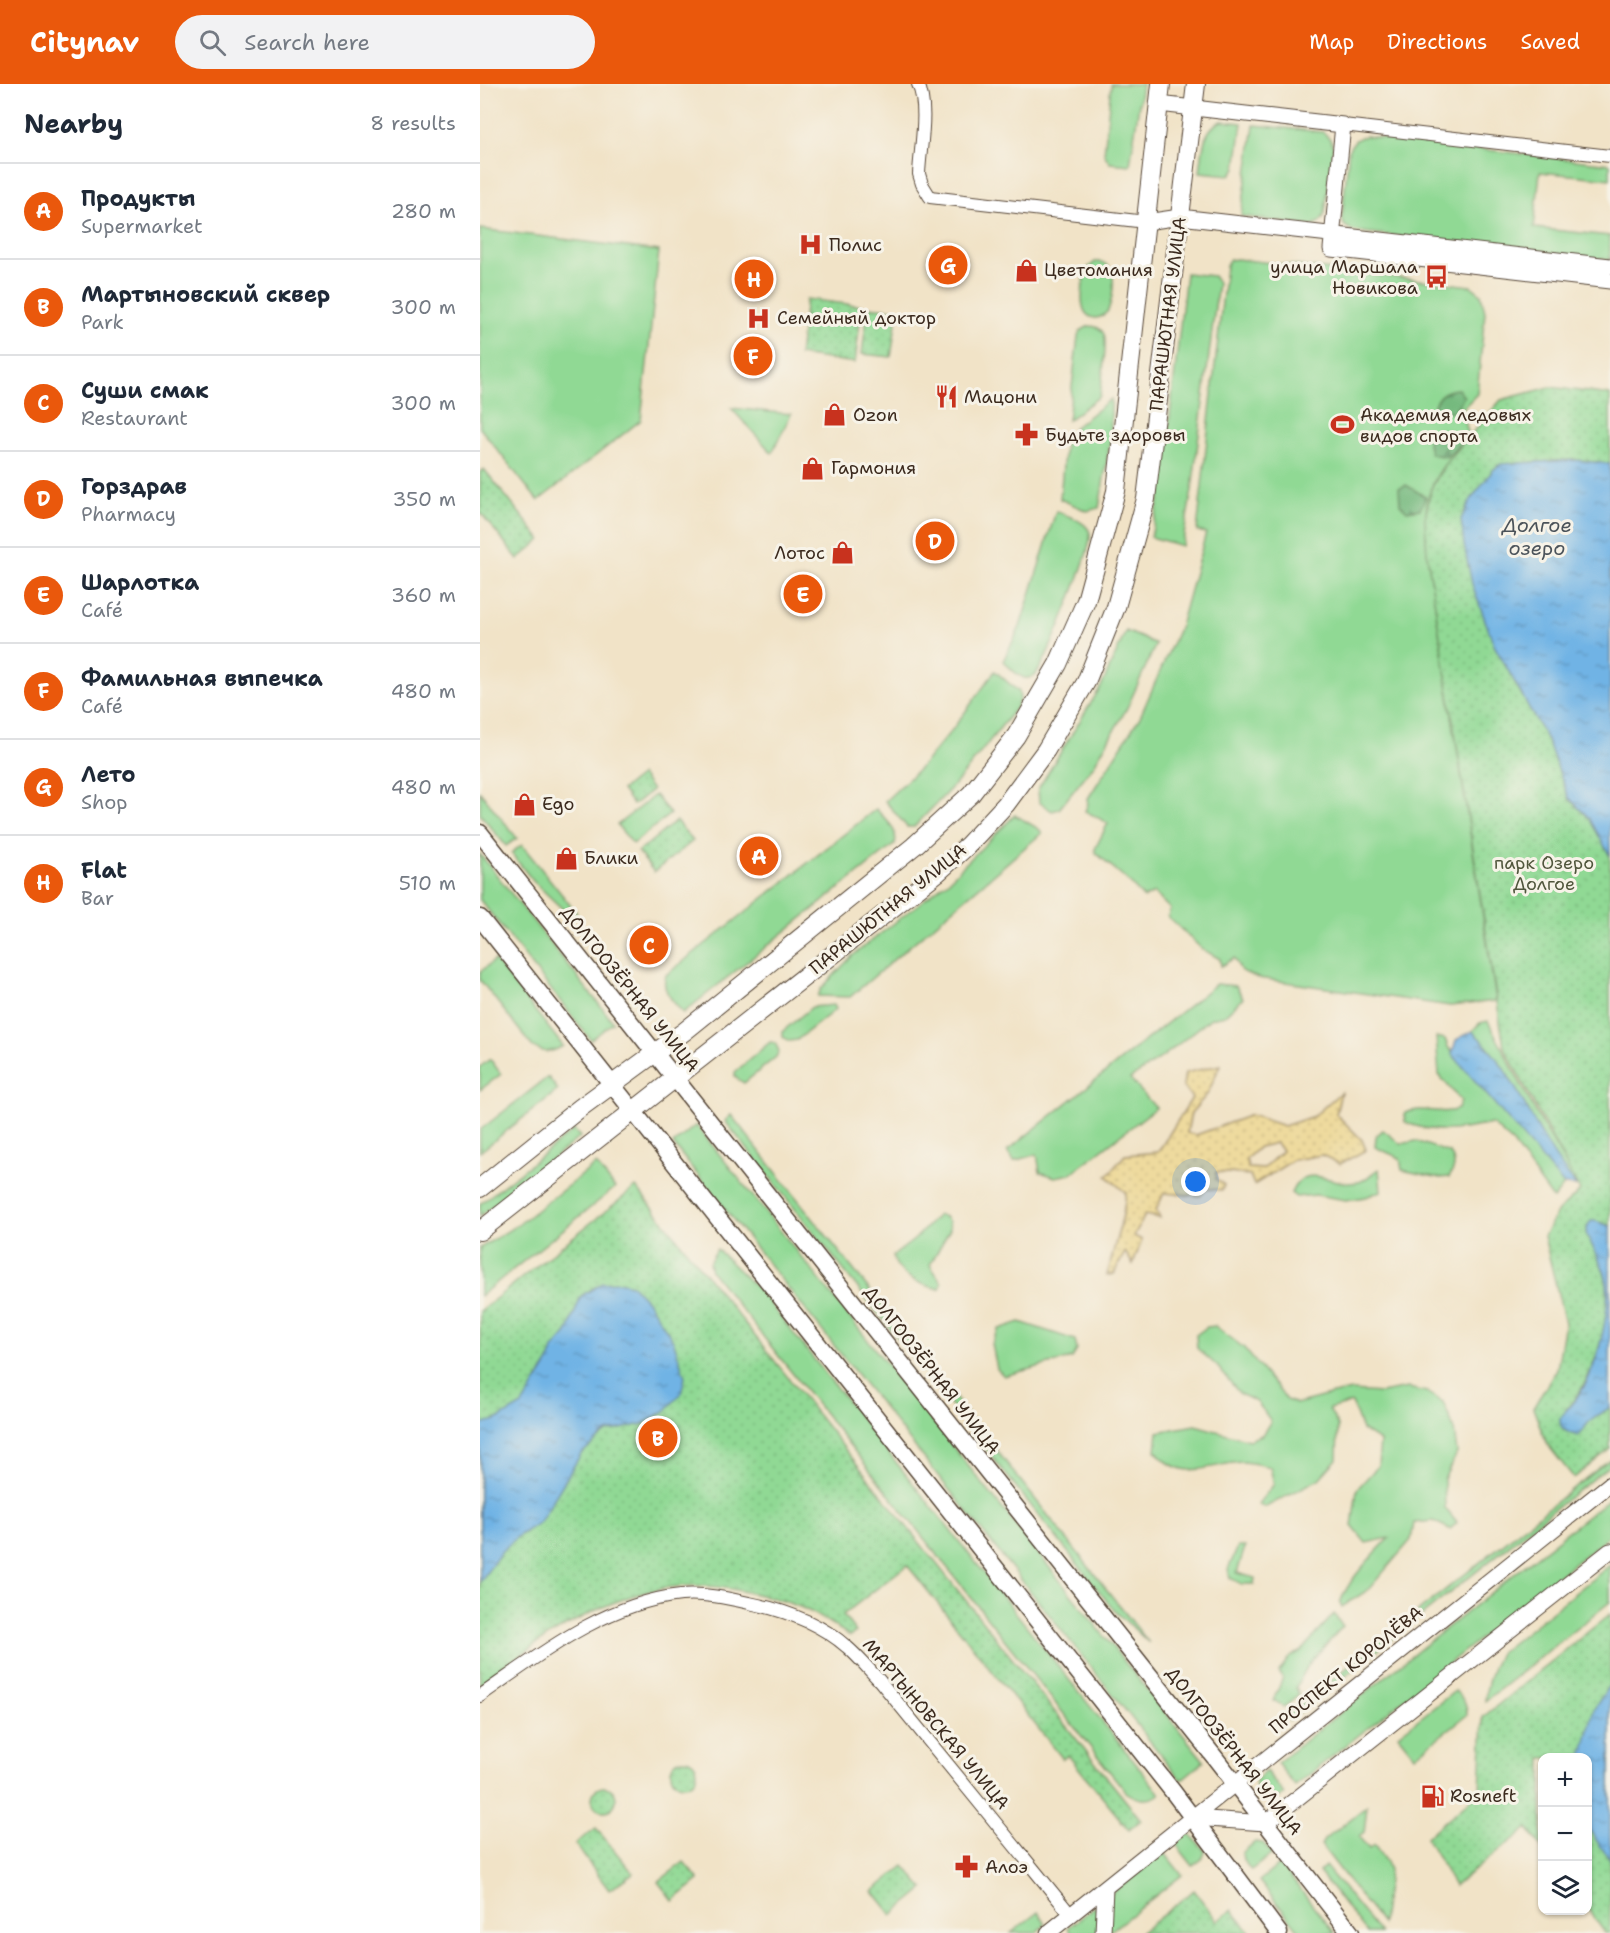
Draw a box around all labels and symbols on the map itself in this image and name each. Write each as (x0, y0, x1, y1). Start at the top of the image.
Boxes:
street label: ПАРАШЮТНАЯ УЛИЦА (1144, 215, 1192, 413)
hospital icon: Полис (798, 232, 824, 258)
place label: Полис (829, 233, 882, 257)
pin: G (928, 242, 968, 288)
place label: улица Маршала Новикова (1270, 255, 1418, 300)
pin: H (734, 256, 774, 302)
shop icon: Цветомания (1013, 257, 1039, 283)
place label: Цветомания (1044, 258, 1153, 282)
bus stop icon: улица Маршала Новикова (1423, 264, 1449, 290)
hospital icon: Семейный доктор (746, 305, 772, 331)
place label: Семейный доктор (777, 306, 936, 330)
pin: F (734, 334, 772, 378)
restaurant icon: Мацони (933, 384, 959, 410)
place label: Мацони (964, 385, 1037, 409)
shop icon: Ozon (822, 402, 848, 428)
place label: Ozon (853, 403, 898, 427)
place label: Академия ледовых видов спорта (1360, 403, 1531, 448)
sports icon: Академия ледовых видов спорта (1329, 412, 1355, 438)
pharmacy icon: Будьте здоровы (1014, 422, 1040, 448)
place label: Будьте здоровы (1045, 423, 1186, 447)
shop icon: Гармония (800, 455, 826, 481)
place label: Гармония (831, 456, 916, 480)
water label: Долгое озеро (1501, 512, 1572, 561)
pin: D (916, 518, 954, 564)
shop icon: Лотос (830, 540, 856, 566)
place label: Лотос (774, 541, 825, 565)
pin: E (784, 572, 822, 616)
shop icon: Ego (511, 791, 537, 817)
place label: Ego (542, 792, 574, 816)
pin: A (740, 834, 778, 878)
street label: ПАРАШЮТНАЯ УЛИЦА (804, 838, 972, 980)
shop icon: Блики (553, 845, 579, 871)
place label: Блики (584, 846, 639, 870)
park label: парк Озеро Долгое (1494, 851, 1594, 896)
street label: ДОЛГООЗЁРНАЯ УЛИЦА (555, 901, 705, 1077)
pin: C (630, 922, 668, 968)
your location (1181, 1167, 1210, 1196)
street label: ДОЛГООЗЁРНАЯ УЛИЦА (859, 1281, 1005, 1459)
pin: B (638, 1416, 678, 1460)
street label: ПРОСПЕКТ КОРОЛЁВА (1264, 1601, 1428, 1739)
street label: МАРТЫНОВСКАЯ УЛИЦА (857, 1633, 1015, 1815)
street label: ДОЛГООЗЁРНАЯ УЛИЦА (1161, 1662, 1307, 1840)
fuel station icon: Rosneft (1419, 1783, 1445, 1809)
place label: Rosneft (1450, 1784, 1517, 1808)
pharmacy icon: Алоэ (954, 1854, 980, 1880)
place label: Алоэ (985, 1855, 1028, 1879)

